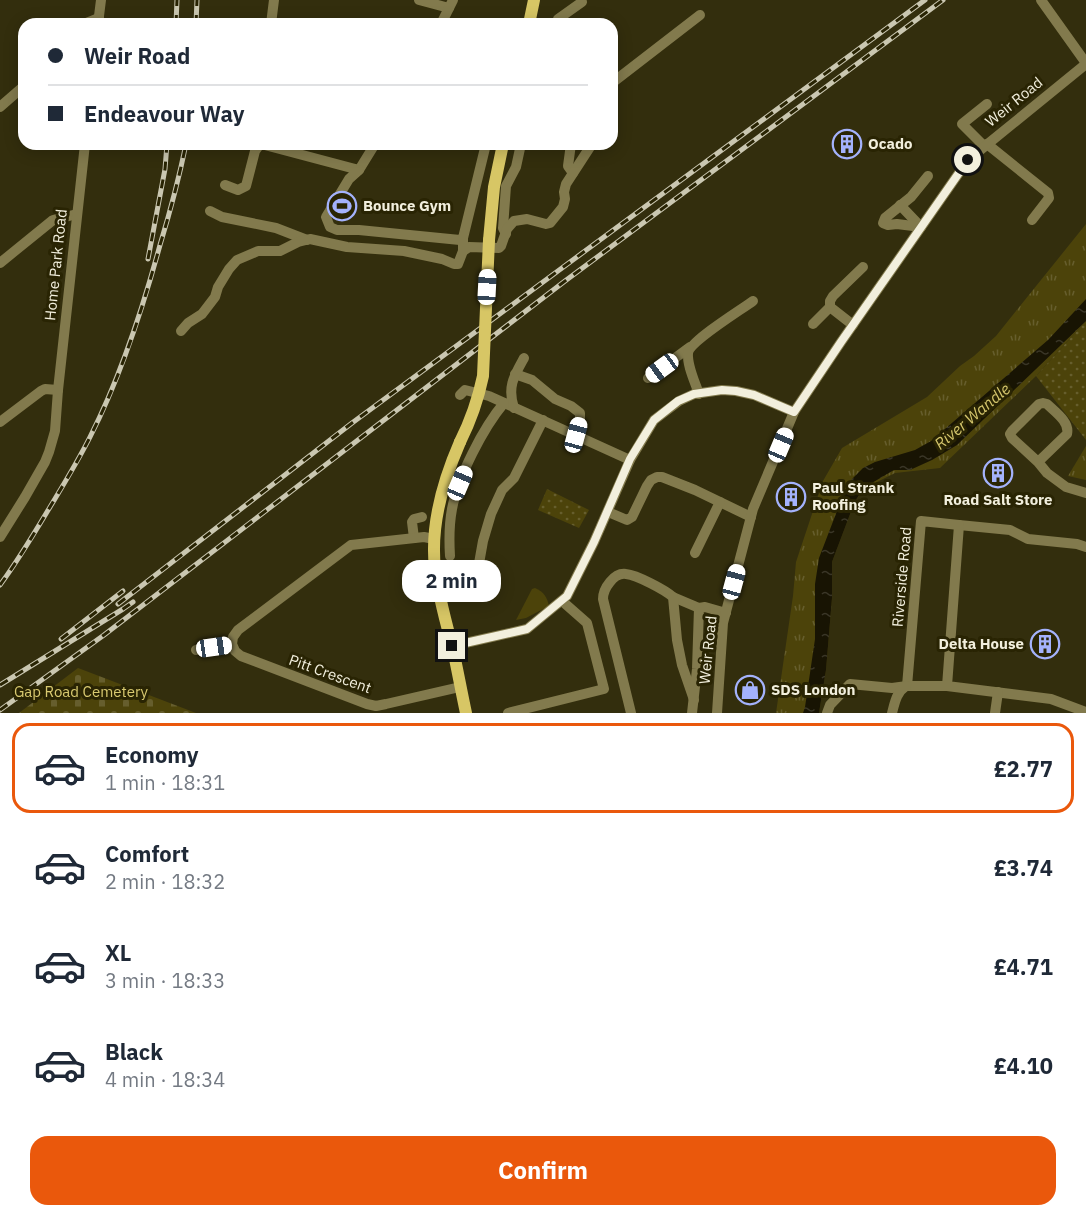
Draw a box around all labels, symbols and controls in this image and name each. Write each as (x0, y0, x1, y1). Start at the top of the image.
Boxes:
text: Weir Road (84, 41, 190, 70)
street label: Weir Road (981, 73, 1046, 131)
text: Endeavour Way (84, 99, 245, 128)
building icon: Ocado (831, 128, 863, 160)
place label: Ocado (868, 134, 913, 153)
route start (954, 146, 981, 173)
sports icon: Bounce Gym (326, 190, 358, 222)
place label: Bounce Gym (363, 196, 451, 215)
street label: Home Park Road (40, 208, 71, 322)
car (477, 269, 497, 305)
car (642, 350, 682, 386)
water label: River Wandle (930, 378, 1014, 454)
car (563, 415, 589, 455)
car (766, 425, 796, 465)
building icon: Road Salt Store (982, 457, 1014, 489)
car (445, 463, 475, 503)
place label: Paul Strank Roofing (812, 478, 895, 514)
building icon: Paul Strank Roofing (775, 481, 807, 513)
place label: Road Salt Store (943, 490, 1053, 509)
street label: Riverside Road (888, 526, 915, 628)
callout: 2 min (402, 559, 502, 601)
car (721, 562, 747, 602)
text: 2 min (425, 567, 478, 594)
street label: Weir Road (694, 615, 721, 685)
building icon: Delta House (1029, 628, 1061, 660)
route end (438, 632, 465, 659)
place label: Delta House (939, 634, 1024, 653)
car (195, 636, 233, 658)
street label: Pitt Crescent (286, 650, 374, 697)
shop icon: SDS London (734, 674, 766, 706)
place label: SDS London (771, 680, 855, 699)
park label: Gap Road Cemetery (14, 682, 149, 701)
text: Economy (105, 740, 199, 769)
icon: car (33, 741, 87, 795)
text: £2.77 (994, 754, 1053, 783)
text: 1 min · 18:31 (105, 769, 225, 796)
text: Comfort (105, 839, 189, 868)
icon: car (33, 840, 87, 894)
text: £3.74 (994, 853, 1053, 882)
text: 2 min · 18:32 (105, 868, 225, 895)
text: XL (105, 938, 131, 967)
icon: car (33, 939, 87, 993)
text: £4.71 (994, 952, 1053, 981)
text: 3 min · 18:33 (105, 967, 225, 994)
text: Black (105, 1037, 163, 1066)
icon: car (33, 1038, 87, 1092)
text: £4.10 (994, 1051, 1053, 1080)
text: 4 min · 18:34 (105, 1066, 225, 1093)
button: Confirm (30, 1136, 1056, 1205)

